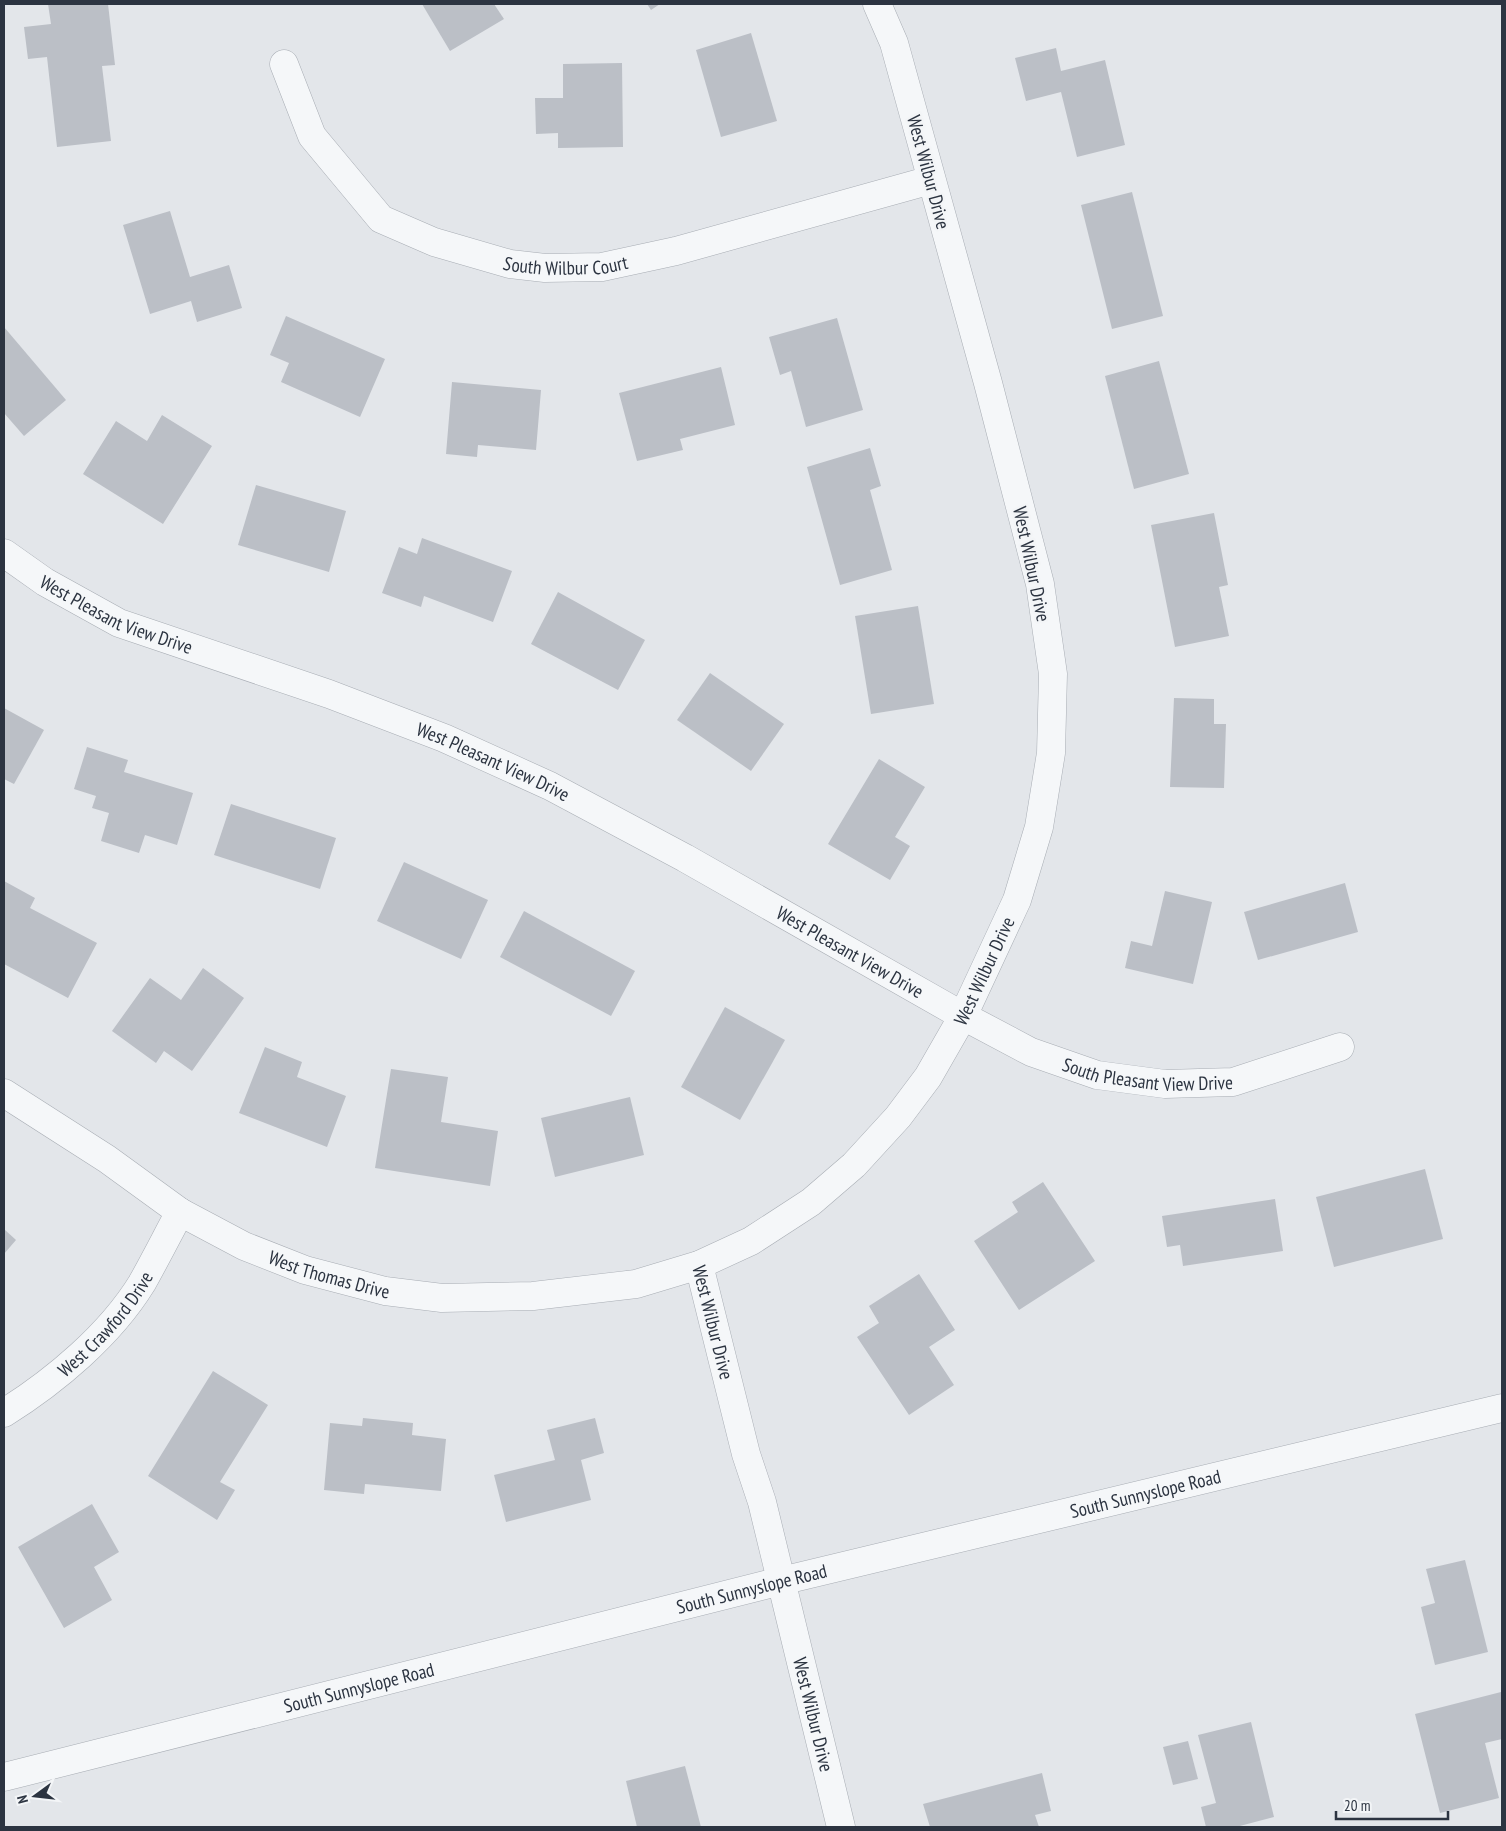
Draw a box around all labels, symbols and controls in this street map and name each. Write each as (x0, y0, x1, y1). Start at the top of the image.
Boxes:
street label: West Wilbur Drive (902, 112, 956, 232)
street label: South Wilbur Court (501, 250, 631, 280)
street label: West Wilbur Drive (1008, 504, 1056, 624)
street label: West Pleasant View Drive (36, 570, 196, 659)
street label: West Pleasant View Drive (413, 717, 574, 806)
street label: West Pleasant View Drive (772, 901, 928, 1003)
street label: West Wilbur Drive (948, 913, 1020, 1030)
street label: South Pleasant View Drive (1059, 1052, 1233, 1096)
street label: West Thomas Drive (265, 1245, 391, 1303)
street label: West Wilbur Drive (687, 1263, 739, 1382)
street label: West Crawford Drive (53, 1267, 158, 1382)
street label: South Sunnyslope Road (1068, 1464, 1223, 1523)
street label: South Sunnyslope Road (674, 1558, 829, 1619)
street label: West Wilbur Drive (788, 1655, 839, 1774)
street label: South Sunnyslope Road (281, 1657, 437, 1718)
north arrow (10, 1771, 60, 1821)
scale bar (1336, 1788, 1448, 1820)
text: N (13, 1793, 32, 1805)
text: 20 m (1344, 1796, 1370, 1815)

